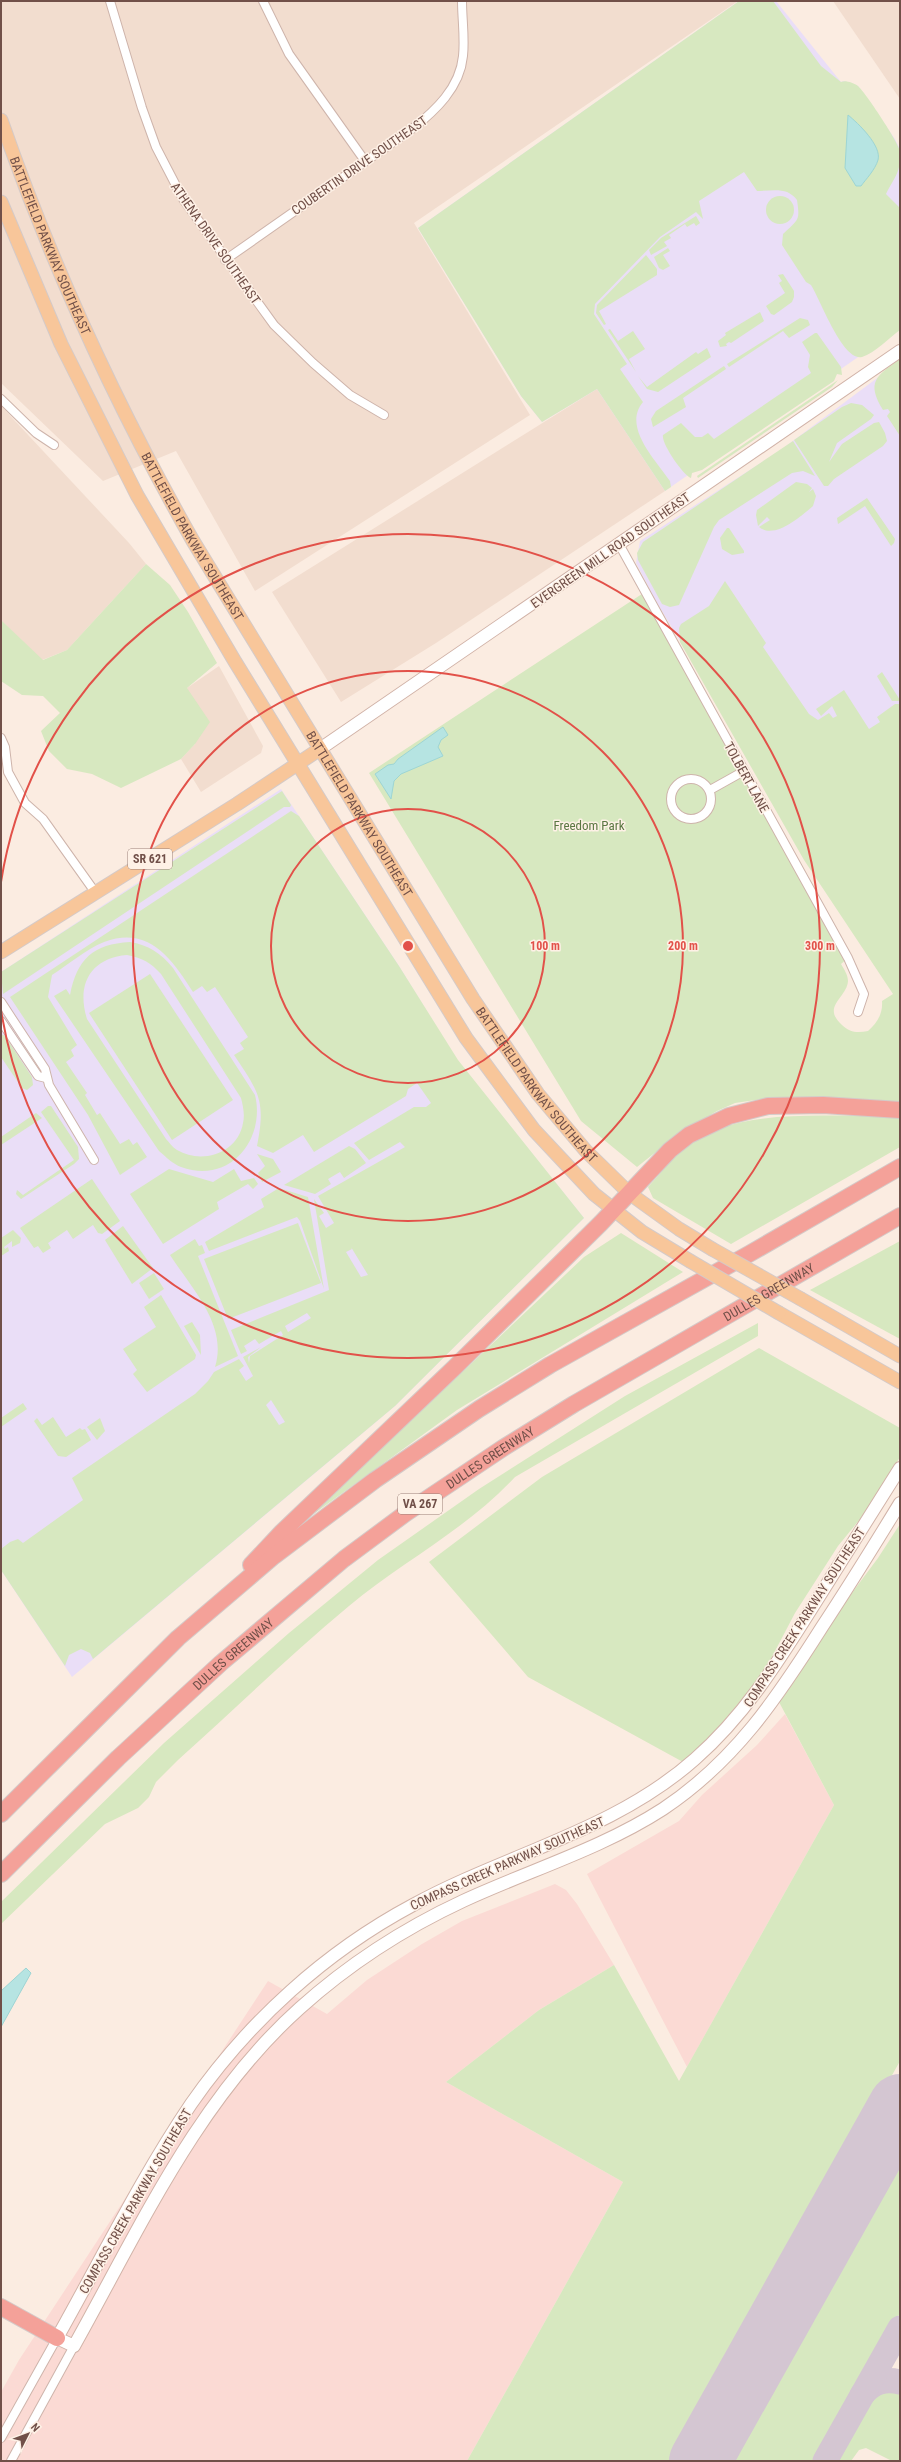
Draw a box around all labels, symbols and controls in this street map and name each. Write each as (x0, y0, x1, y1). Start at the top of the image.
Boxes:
street label: COUBERTIN DRIVE SOUTHEAST (289, 113, 430, 218)
street label: BATTLEFIELD PARKWAY SOUTHEAST (7, 155, 94, 337)
street label: ATHENA DRIVE SOUTHEAST (168, 180, 263, 307)
street label: BATTLEFIELD PARKWAY SOUTHEAST (138, 450, 247, 623)
street label: EVERGREEN MILL ROAD SOUTHEAST (528, 489, 693, 611)
street label: BATTLEFIELD PARKWAY SOUTHEAST (303, 729, 416, 900)
street label: TOLBERT LANE (721, 739, 772, 815)
park label: Freedom Park (553, 818, 625, 833)
road number: SR 621 (128, 849, 172, 869)
centre of rings (401, 939, 415, 953)
text: 100 m (530, 939, 560, 953)
text: 200 m (668, 939, 698, 953)
text: 300 m (805, 939, 835, 953)
street label: BATTLEFIELD PARKWAY SOUTHEAST (473, 1004, 600, 1166)
street label: DULLES GREENWAY (721, 1260, 817, 1324)
street label: DULLES GREENWAY (443, 1423, 537, 1492)
road number: VA 267 (398, 1494, 442, 1514)
street label: COMPASS CREEK PARKWAY SOUTHEAST (741, 1525, 868, 1710)
street label: DULLES GREENWAY (190, 1615, 277, 1693)
street label: COMPASS CREEK PARKWAY SOUTHEAST (408, 1814, 607, 1913)
street label: COMPASS CREEK PARKWAY SOUTHEAST (76, 2106, 195, 2296)
north arrow (8, 2414, 48, 2454)
text: N (28, 2421, 42, 2435)

